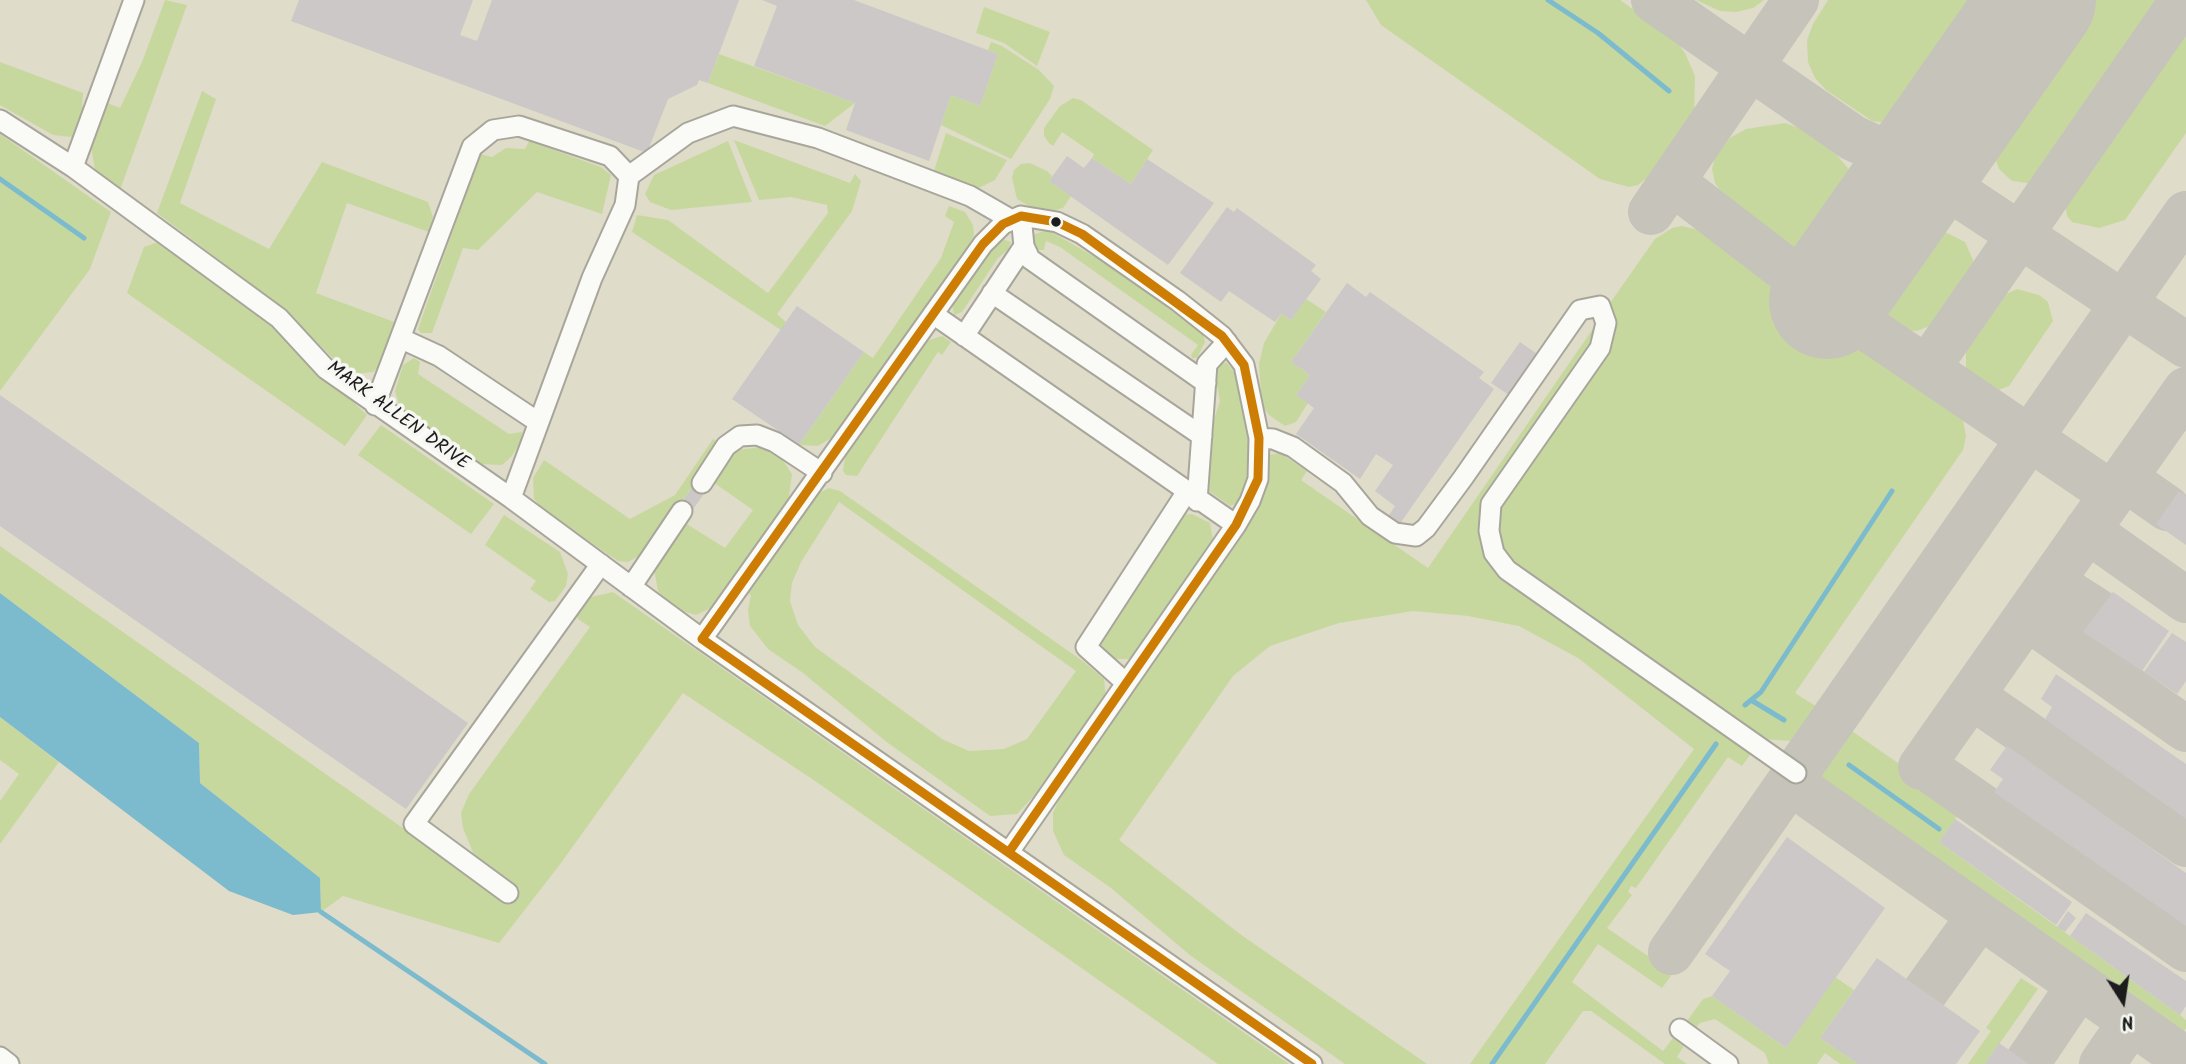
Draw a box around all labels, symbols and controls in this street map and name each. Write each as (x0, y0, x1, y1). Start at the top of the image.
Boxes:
unlabelled marker (1049, 215, 1063, 229)
street label: MARK ALLEN DRIVE (321, 358, 473, 476)
north arrow (2088, 966, 2158, 1036)
text: N (2118, 1006, 2136, 1037)

